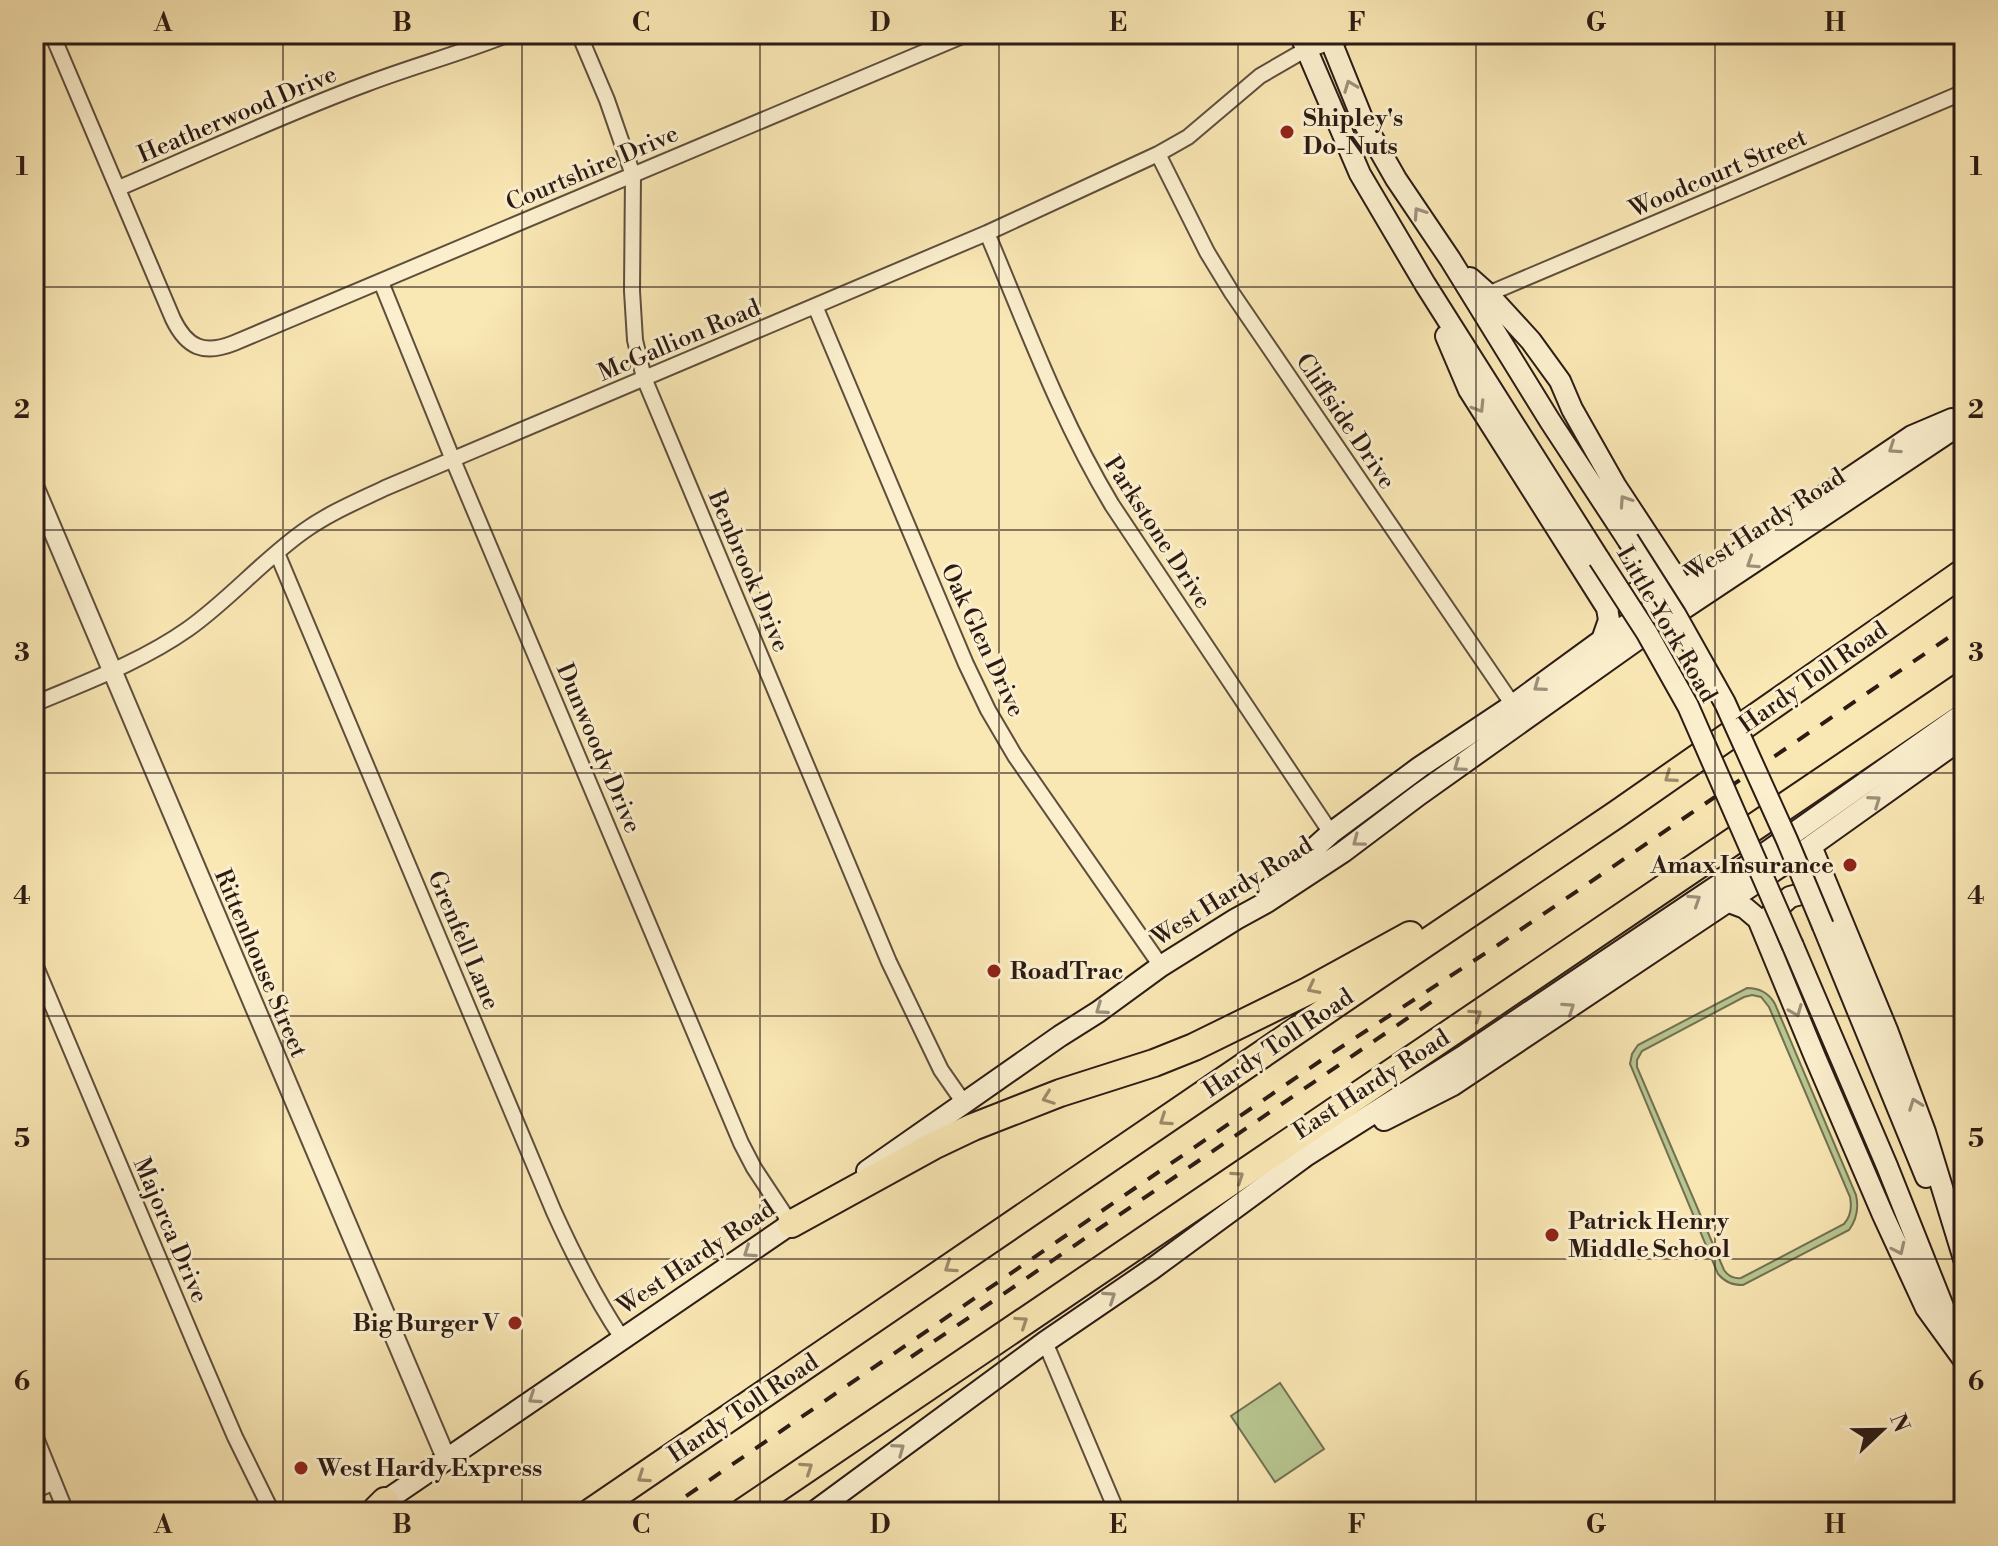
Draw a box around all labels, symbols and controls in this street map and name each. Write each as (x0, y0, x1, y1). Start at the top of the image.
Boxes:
text: A (153, 7, 173, 39)
text: B (392, 7, 412, 39)
text: C (632, 7, 650, 39)
text: D (870, 7, 890, 39)
text: E (1109, 7, 1127, 39)
text: F (1348, 7, 1366, 39)
text: G (1586, 7, 1607, 39)
text: H (1824, 7, 1846, 39)
street label: Heatherwood Drive (134, 60, 341, 170)
one-way arrow (1343, 80, 1360, 94)
place label: Shipley's Do-Nuts (1303, 104, 1403, 162)
street label: Courtshire Drive (502, 119, 683, 219)
marker: Shipley's Do-Nuts (1278, 123, 1296, 141)
street label: Woodcourt Street (1624, 123, 1812, 225)
text: 1 (16, 151, 29, 183)
text: 1 (1970, 151, 1983, 183)
one-way arrow (1414, 208, 1429, 222)
street label: McGallion Road (594, 293, 766, 389)
street label: Cliffside Drive (1289, 348, 1402, 495)
text: 2 (14, 394, 30, 426)
text: 2 (1968, 394, 1984, 426)
one-way arrow (1470, 398, 1485, 412)
one-way arrow (1889, 438, 1903, 453)
street label: Parkstone Drive (1097, 451, 1218, 614)
street label: West Hardy Road (1679, 462, 1851, 588)
street label: Benbrook Drive (700, 485, 796, 657)
one-way arrow (1620, 496, 1635, 510)
street label: Little York Road (1609, 541, 1723, 708)
one-way arrow (1746, 554, 1761, 569)
street label: Oak Glen Drive (933, 559, 1031, 722)
street label: Hardy Toll Road (1733, 615, 1894, 740)
text: 3 (14, 637, 30, 669)
text: 3 (1968, 637, 1984, 669)
street label: Dunwoody Drive (549, 659, 647, 838)
one-way arrow (1533, 676, 1548, 690)
one-way arrow (1454, 756, 1468, 771)
one-way arrow (1665, 767, 1679, 782)
one-way arrow (1866, 796, 1880, 811)
street label: West Hardy Road (1146, 830, 1319, 954)
one-way arrow (1352, 832, 1367, 846)
place label: Amax Insurance (1649, 851, 1834, 881)
marker: Amax Insurance (1841, 856, 1859, 874)
street label: Rittenhouse Street (207, 865, 313, 1063)
street label: Grenfell Lane (420, 866, 506, 1014)
text: 4 (13, 880, 31, 912)
text: 4 (1967, 880, 1985, 912)
one-way arrow (1687, 895, 1701, 910)
place label: RoadTrac (1010, 957, 1123, 987)
marker: RoadTrac (985, 962, 1003, 980)
one-way arrow (1307, 978, 1322, 993)
street label: Hardy Toll Road (1198, 982, 1360, 1105)
one-way arrow (1095, 999, 1109, 1014)
one-way arrow (1786, 1002, 1802, 1017)
one-way arrow (1561, 1003, 1575, 1018)
one-way arrow (1467, 1010, 1482, 1025)
street label: East Hardy Road (1288, 1023, 1456, 1147)
one-way arrow (1042, 1088, 1056, 1104)
one-way arrow (1908, 1098, 1925, 1112)
one-way arrow (1159, 1110, 1173, 1125)
text: 5 (14, 1123, 30, 1155)
text: 5 (1968, 1123, 1984, 1155)
street label: Majorca Drive (126, 1153, 214, 1308)
one-way arrow (1229, 1171, 1243, 1186)
street label: West Hardy Road (611, 1194, 782, 1322)
place label: Patrick Henry Middle School (1568, 1207, 1730, 1265)
marker: Patrick Henry Middle School (1543, 1226, 1561, 1244)
one-way arrow (1889, 1241, 1905, 1255)
one-way arrow (743, 1243, 758, 1258)
one-way arrow (945, 1257, 959, 1272)
one-way arrow (1102, 1292, 1116, 1307)
place label: Big Burger V (353, 1309, 500, 1339)
marker: Big Burger V (506, 1314, 524, 1332)
one-way arrow (1014, 1317, 1028, 1332)
street label: Hardy Toll Road (663, 1347, 825, 1470)
text: 6 (14, 1366, 30, 1398)
text: 6 (1968, 1366, 1984, 1398)
one-way arrow (528, 1388, 542, 1403)
north arrow (1842, 1390, 1922, 1470)
text: N (1883, 1410, 1915, 1437)
one-way arrow (891, 1444, 905, 1459)
place label: West Hardy Express (316, 1454, 542, 1484)
marker: West Hardy Express (292, 1459, 310, 1477)
one-way arrow (799, 1463, 813, 1478)
one-way arrow (637, 1467, 652, 1482)
text: A (153, 1509, 173, 1541)
text: B (392, 1509, 412, 1541)
text: C (632, 1509, 650, 1541)
text: D (870, 1509, 890, 1541)
text: E (1109, 1509, 1127, 1541)
text: F (1348, 1509, 1366, 1541)
text: G (1586, 1509, 1607, 1541)
text: H (1824, 1509, 1846, 1541)

